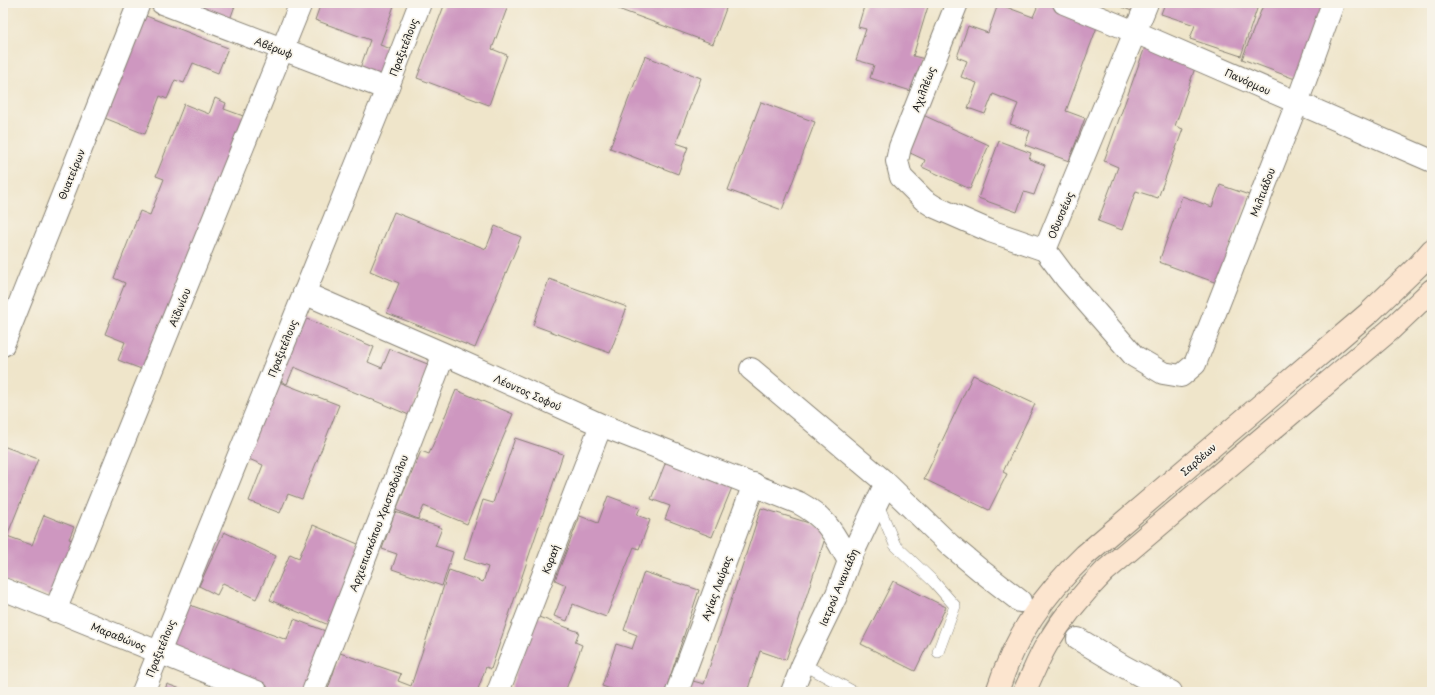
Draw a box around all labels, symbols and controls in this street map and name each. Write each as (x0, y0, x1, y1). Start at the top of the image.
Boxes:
street label: Πραξιτέλους (385, 16, 421, 78)
street label: Αβέρωφ (252, 33, 295, 62)
street label: Αχιλλέως (907, 64, 939, 114)
street label: Πανόρμου (1223, 64, 1274, 98)
street label: Θυατείρων (54, 146, 89, 202)
street label: Μιλτιάδου (1246, 165, 1278, 219)
street label: Οδυσσέως (1043, 189, 1077, 241)
street label: Αϊδινίου (164, 285, 194, 329)
street label: Πραξιτέλους (264, 317, 300, 379)
street label: Λέοντος Σοφού (492, 370, 564, 414)
street label: Σαρδέων (1177, 439, 1219, 479)
street label: Αρχιεπισκόπου Χριστοδούλου (345, 452, 411, 594)
street label: Κοραή (538, 542, 563, 576)
street label: Ιατρού Ανανιάδη (815, 546, 861, 628)
street label: Αγίας Λαύρας (697, 553, 736, 623)
street label: Πραξιτέλους (142, 617, 178, 679)
street label: Μαραθώνος (89, 618, 149, 654)

